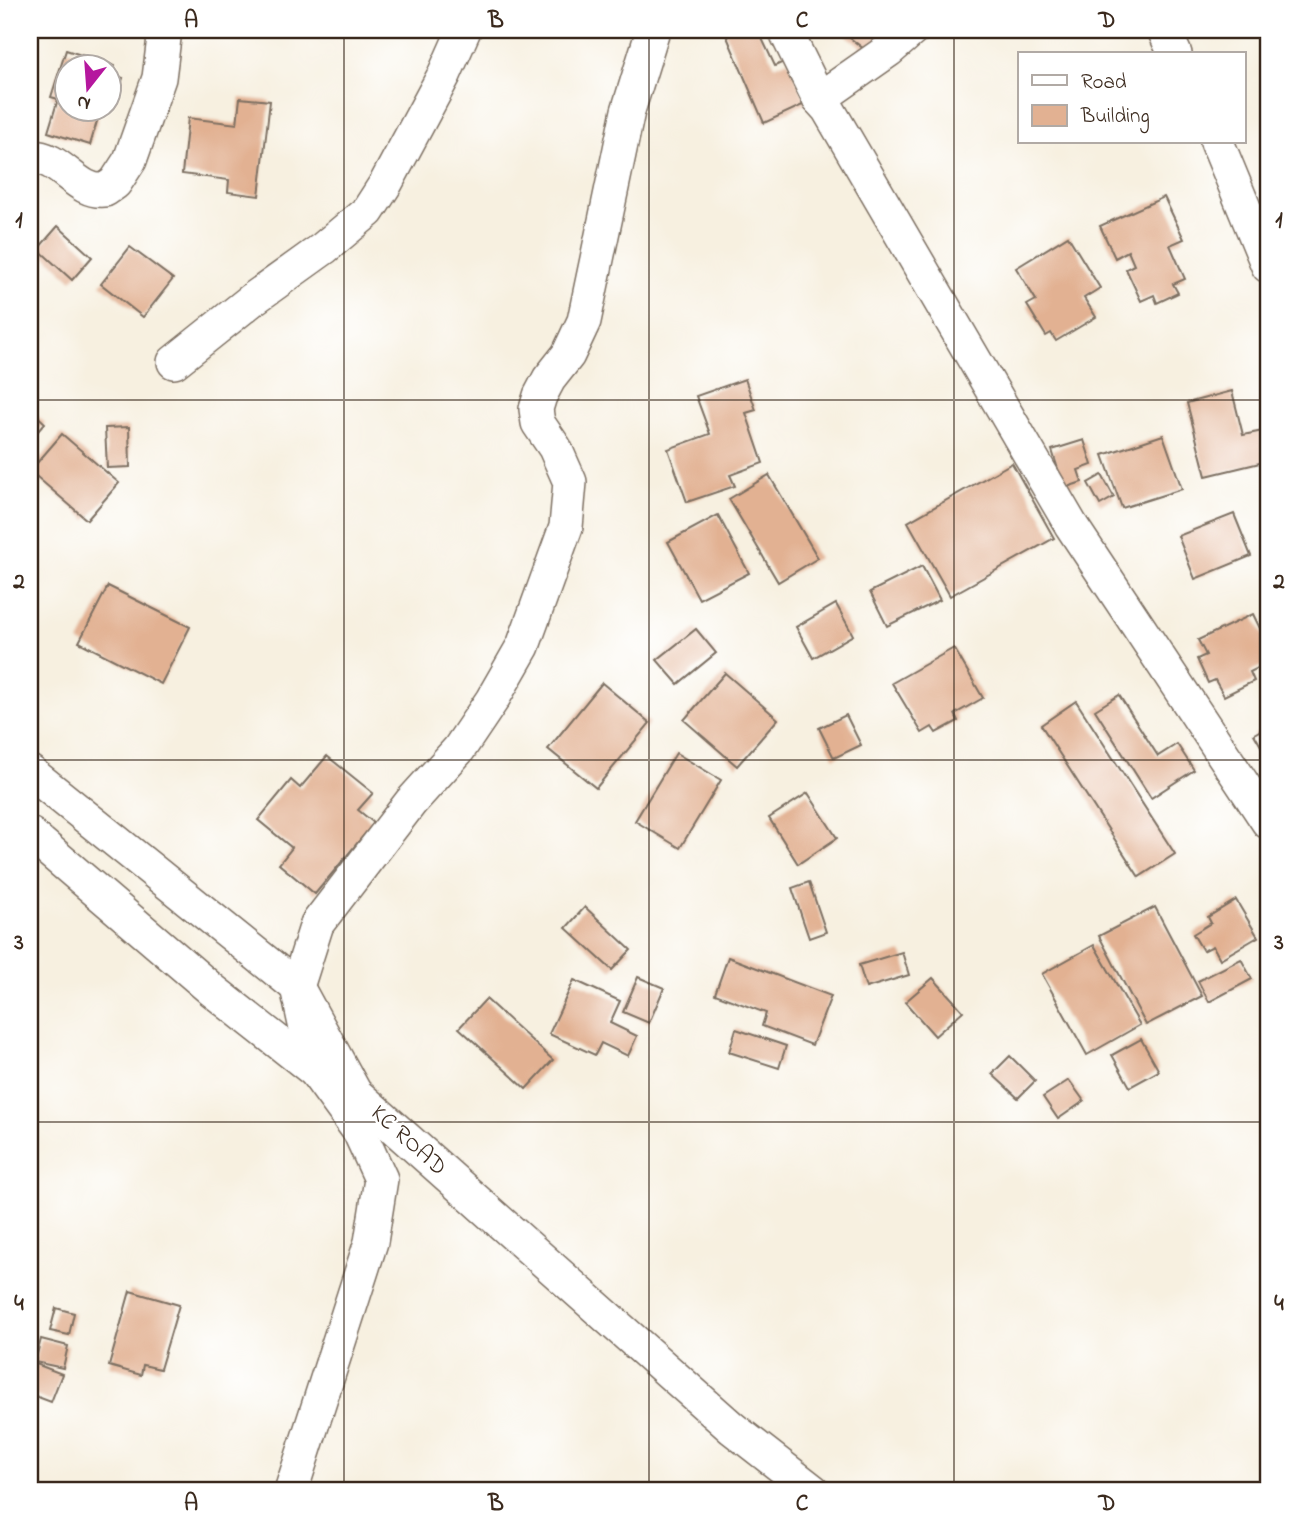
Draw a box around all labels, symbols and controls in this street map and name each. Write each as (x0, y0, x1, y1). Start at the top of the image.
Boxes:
text: A (184, 5, 198, 38)
text: B (487, 5, 504, 38)
text: C (796, 5, 809, 38)
text: D (1098, 5, 1115, 38)
north arrow (52, 52, 122, 122)
legend (1018, 52, 1246, 144)
text: Road (1081, 68, 1127, 98)
text: N (74, 87, 94, 117)
text: Building (1080, 102, 1150, 134)
text: 1 (15, 205, 23, 238)
text: 1 (1275, 205, 1283, 238)
text: 2 (12, 566, 25, 599)
text: 2 (1272, 566, 1285, 599)
text: 3 (13, 927, 24, 960)
text: 3 (1273, 927, 1284, 960)
street label: KC ROAD (362, 1097, 454, 1185)
text: 4 (14, 1288, 24, 1321)
text: 4 (1274, 1288, 1284, 1321)
text: A (184, 1488, 198, 1521)
text: B (487, 1488, 504, 1521)
text: C (796, 1488, 809, 1521)
text: D (1098, 1488, 1115, 1521)

